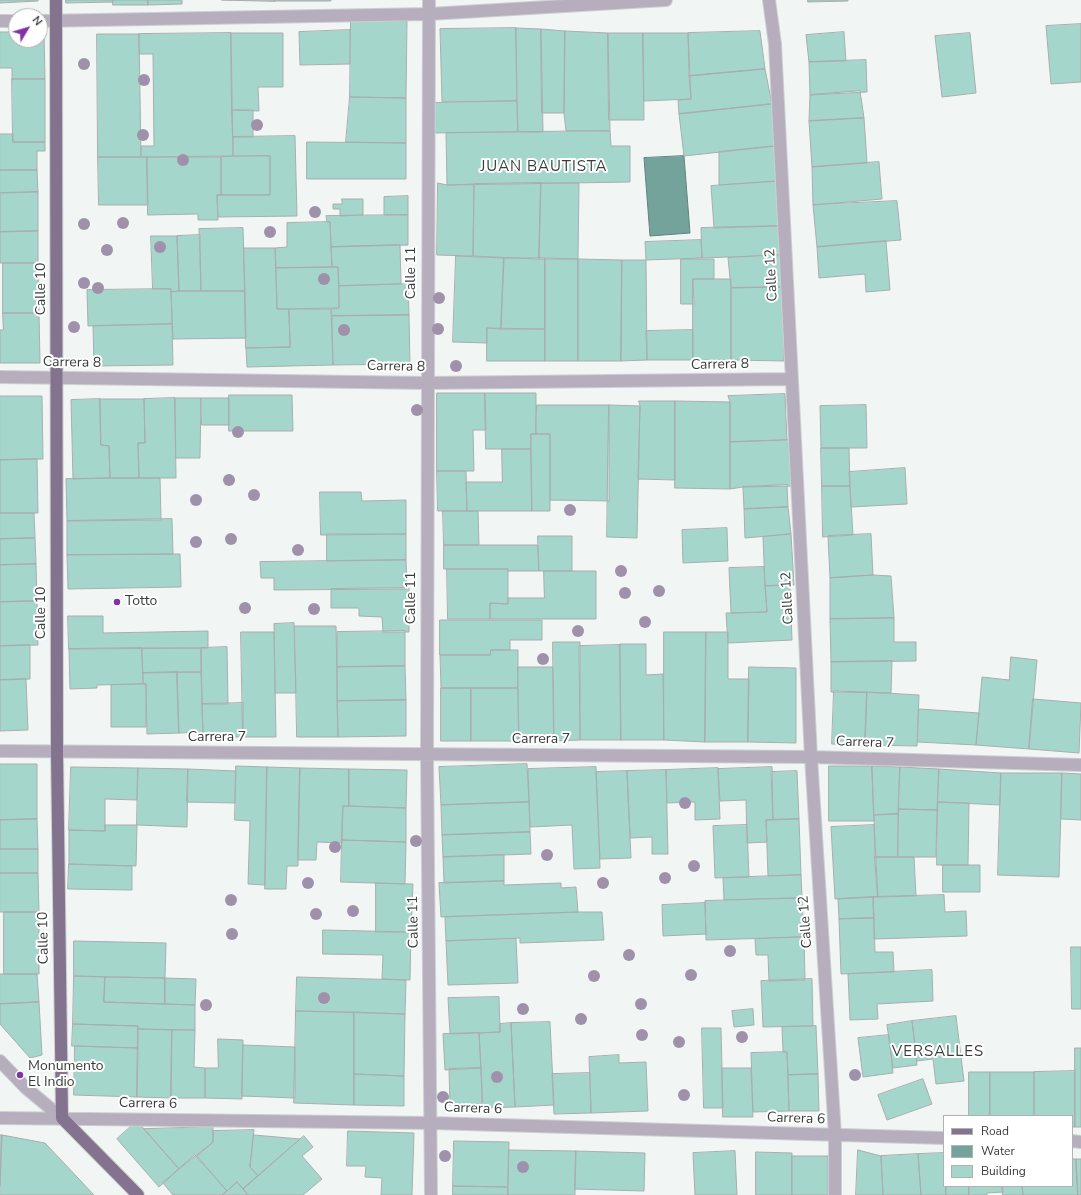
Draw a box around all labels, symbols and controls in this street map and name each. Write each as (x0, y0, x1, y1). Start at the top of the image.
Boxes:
north arrow (8, 8, 48, 48)
text: N (29, 13, 46, 29)
district label: JUAN BAUTISTA (480, 158, 608, 176)
street label: Calle 11 (404, 247, 420, 299)
street label: Calle 12 (762, 248, 782, 302)
street label: Calle 10 (34, 263, 50, 315)
street label: Carrera 8 (43, 354, 101, 372)
street label: Carrera 8 (691, 356, 749, 374)
street label: Carrera 8 (367, 358, 425, 376)
street label: Calle 12 (778, 571, 798, 625)
street label: Calle 11 (404, 572, 420, 624)
street label: Calle 10 (34, 587, 50, 639)
place label: Totto (125, 594, 157, 610)
marker: Totto (112, 597, 122, 607)
street label: Carrera 7 (188, 730, 246, 746)
street label: Carrera 7 (512, 732, 570, 748)
street label: Carrera 7 (836, 734, 894, 752)
street label: Calle 12 (796, 895, 816, 949)
street label: Calle 11 (405, 896, 423, 948)
street label: Calle 10 (35, 912, 53, 964)
district label: VERSALLES (892, 1043, 984, 1061)
place label: Monumento El Indio (28, 1059, 104, 1092)
marker: Monumento El Indio (15, 1070, 25, 1080)
street label: Carrera 6 (119, 1095, 177, 1113)
street label: Carrera 6 (444, 1100, 502, 1118)
street label: Carrera 6 (767, 1110, 825, 1128)
legend (943, 1115, 1073, 1187)
text: Road (981, 1123, 1009, 1139)
text: Water (981, 1143, 1015, 1159)
text: Building (981, 1163, 1026, 1179)

